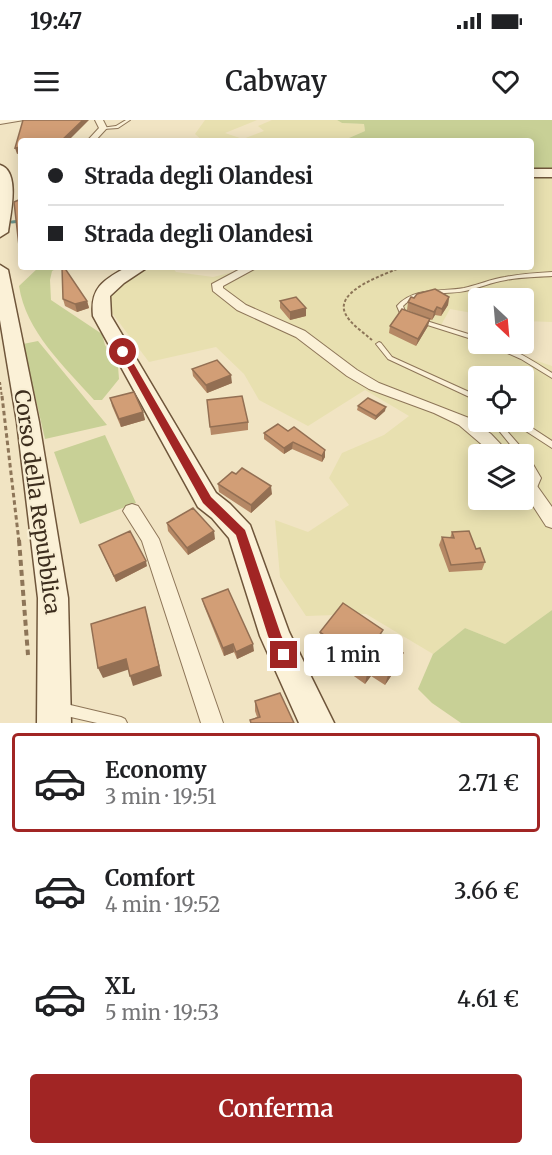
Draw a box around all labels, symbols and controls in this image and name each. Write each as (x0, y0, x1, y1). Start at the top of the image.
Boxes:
text: 19:47 (30, 7, 82, 35)
text: Cabway (225, 64, 327, 98)
icon: menu (30, 65, 63, 98)
icon: heart (489, 65, 522, 98)
text: Strada degli Olandesi (84, 162, 313, 190)
text: Strada degli Olandesi (84, 220, 313, 248)
north arrow (468, 288, 534, 354)
map controls (468, 288, 534, 510)
route start (109, 338, 136, 365)
button: locate (468, 366, 534, 432)
street label: Corso della Repubblica (8, 388, 67, 616)
button: layers (468, 444, 534, 510)
callout: 1 min (305, 634, 404, 676)
route end (270, 641, 297, 668)
text: 1 min (327, 642, 380, 667)
icon: car (33, 756, 87, 810)
text: Economy (105, 756, 206, 784)
text: 2.71 € (458, 769, 519, 797)
text: 3 min · 19:51 (105, 784, 216, 809)
icon: car (33, 864, 87, 918)
text: Comfort (105, 864, 195, 892)
text: 3.66 € (454, 877, 519, 905)
text: 4 min · 19:52 (105, 892, 220, 917)
icon: car (33, 972, 87, 1026)
text: XL (105, 972, 135, 1000)
text: 4.61 € (457, 985, 519, 1013)
text: 5 min · 19:53 (105, 1000, 219, 1025)
button: Conferma (30, 1074, 522, 1143)

